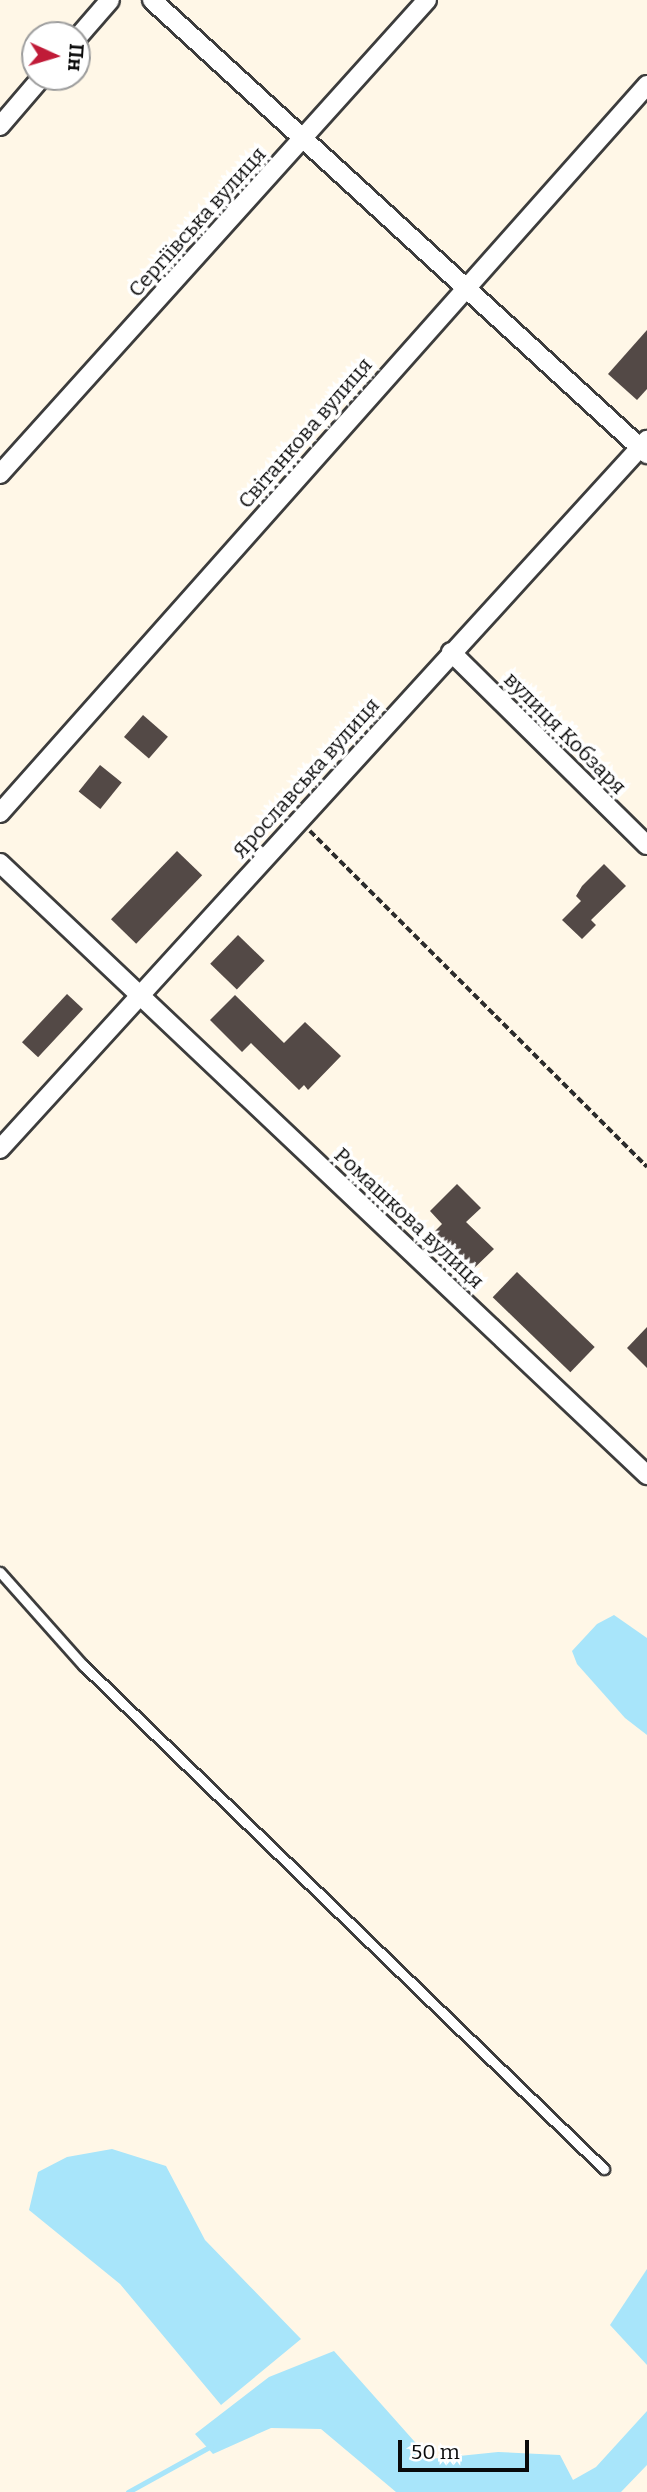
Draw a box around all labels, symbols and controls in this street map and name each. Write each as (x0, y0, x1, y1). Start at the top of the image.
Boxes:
north arrow (21, 21, 91, 91)
text: Пн (63, 43, 88, 72)
street label: Сергіївська вулиця (123, 142, 271, 302)
street label: Світанкова вулиця (233, 353, 377, 513)
street label: вулиця Кобзаря (499, 667, 631, 799)
street label: Ярославська вулиця (227, 693, 385, 863)
street label: Ромашкова вулиця (329, 1142, 489, 1294)
scale bar (402, 2426, 533, 2470)
text: 50 m (411, 2439, 460, 2465)

